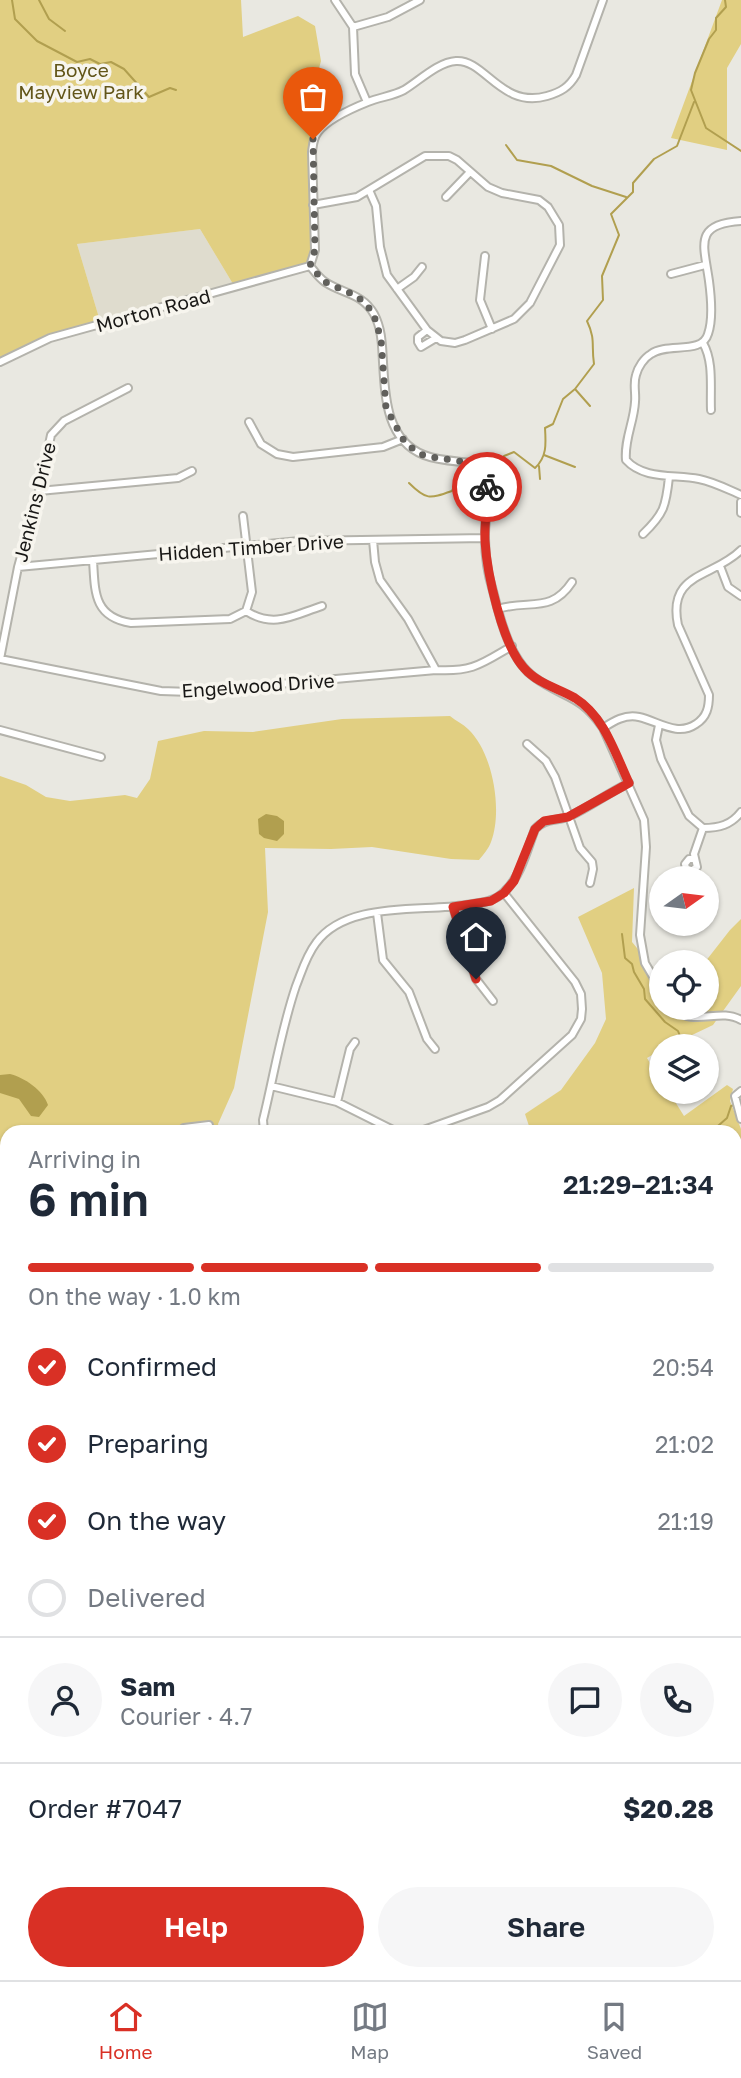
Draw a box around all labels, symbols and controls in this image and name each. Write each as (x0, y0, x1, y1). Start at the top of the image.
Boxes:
park label: Boyce Mayview Park (18, 58, 144, 103)
pin (283, 67, 343, 139)
icon: bag (294, 78, 332, 116)
street label: Morton Road (93, 284, 213, 336)
street label: Jenkins Drive (8, 440, 60, 564)
courier (452, 452, 522, 522)
icon: bike (468, 468, 506, 506)
street label: Hidden Timber Drive (157, 529, 345, 565)
street label: Engelwood Drive (181, 668, 335, 702)
north arrow (649, 866, 719, 936)
map controls (649, 866, 719, 1104)
pin (446, 907, 506, 979)
icon: home (457, 918, 495, 956)
button: locate (649, 950, 719, 1020)
button: layers (649, 1034, 719, 1104)
text: Arriving in (28, 1145, 141, 1173)
text: 21:29–21:34 (563, 1169, 714, 1200)
text: 6 min (28, 1171, 149, 1226)
text: On the way · 1.0 km (28, 1282, 241, 1310)
icon: check (28, 1348, 66, 1386)
text: Confirmed (87, 1351, 217, 1382)
text: 20:54 (652, 1353, 714, 1381)
icon: check (28, 1425, 66, 1463)
text: Preparing (87, 1428, 209, 1459)
text: 21:02 (655, 1430, 714, 1458)
icon: check (28, 1502, 66, 1540)
text: On the way (87, 1505, 226, 1536)
text: 21:19 (658, 1507, 714, 1535)
text: Delivered (87, 1582, 206, 1613)
button: person (28, 1663, 102, 1737)
button: chat (548, 1663, 622, 1737)
button: phone (640, 1663, 714, 1737)
text: Sam (120, 1671, 175, 1702)
text: Courier · 4.7 (120, 1702, 252, 1730)
text: Order #7047 (28, 1793, 182, 1824)
text: $20.28 (623, 1793, 714, 1824)
button: Help (28, 1887, 364, 1967)
button: Share (378, 1887, 714, 1967)
tab: Home (99, 1998, 153, 2063)
tab: Map (350, 1998, 389, 2063)
tab: Saved (587, 1998, 642, 2063)

